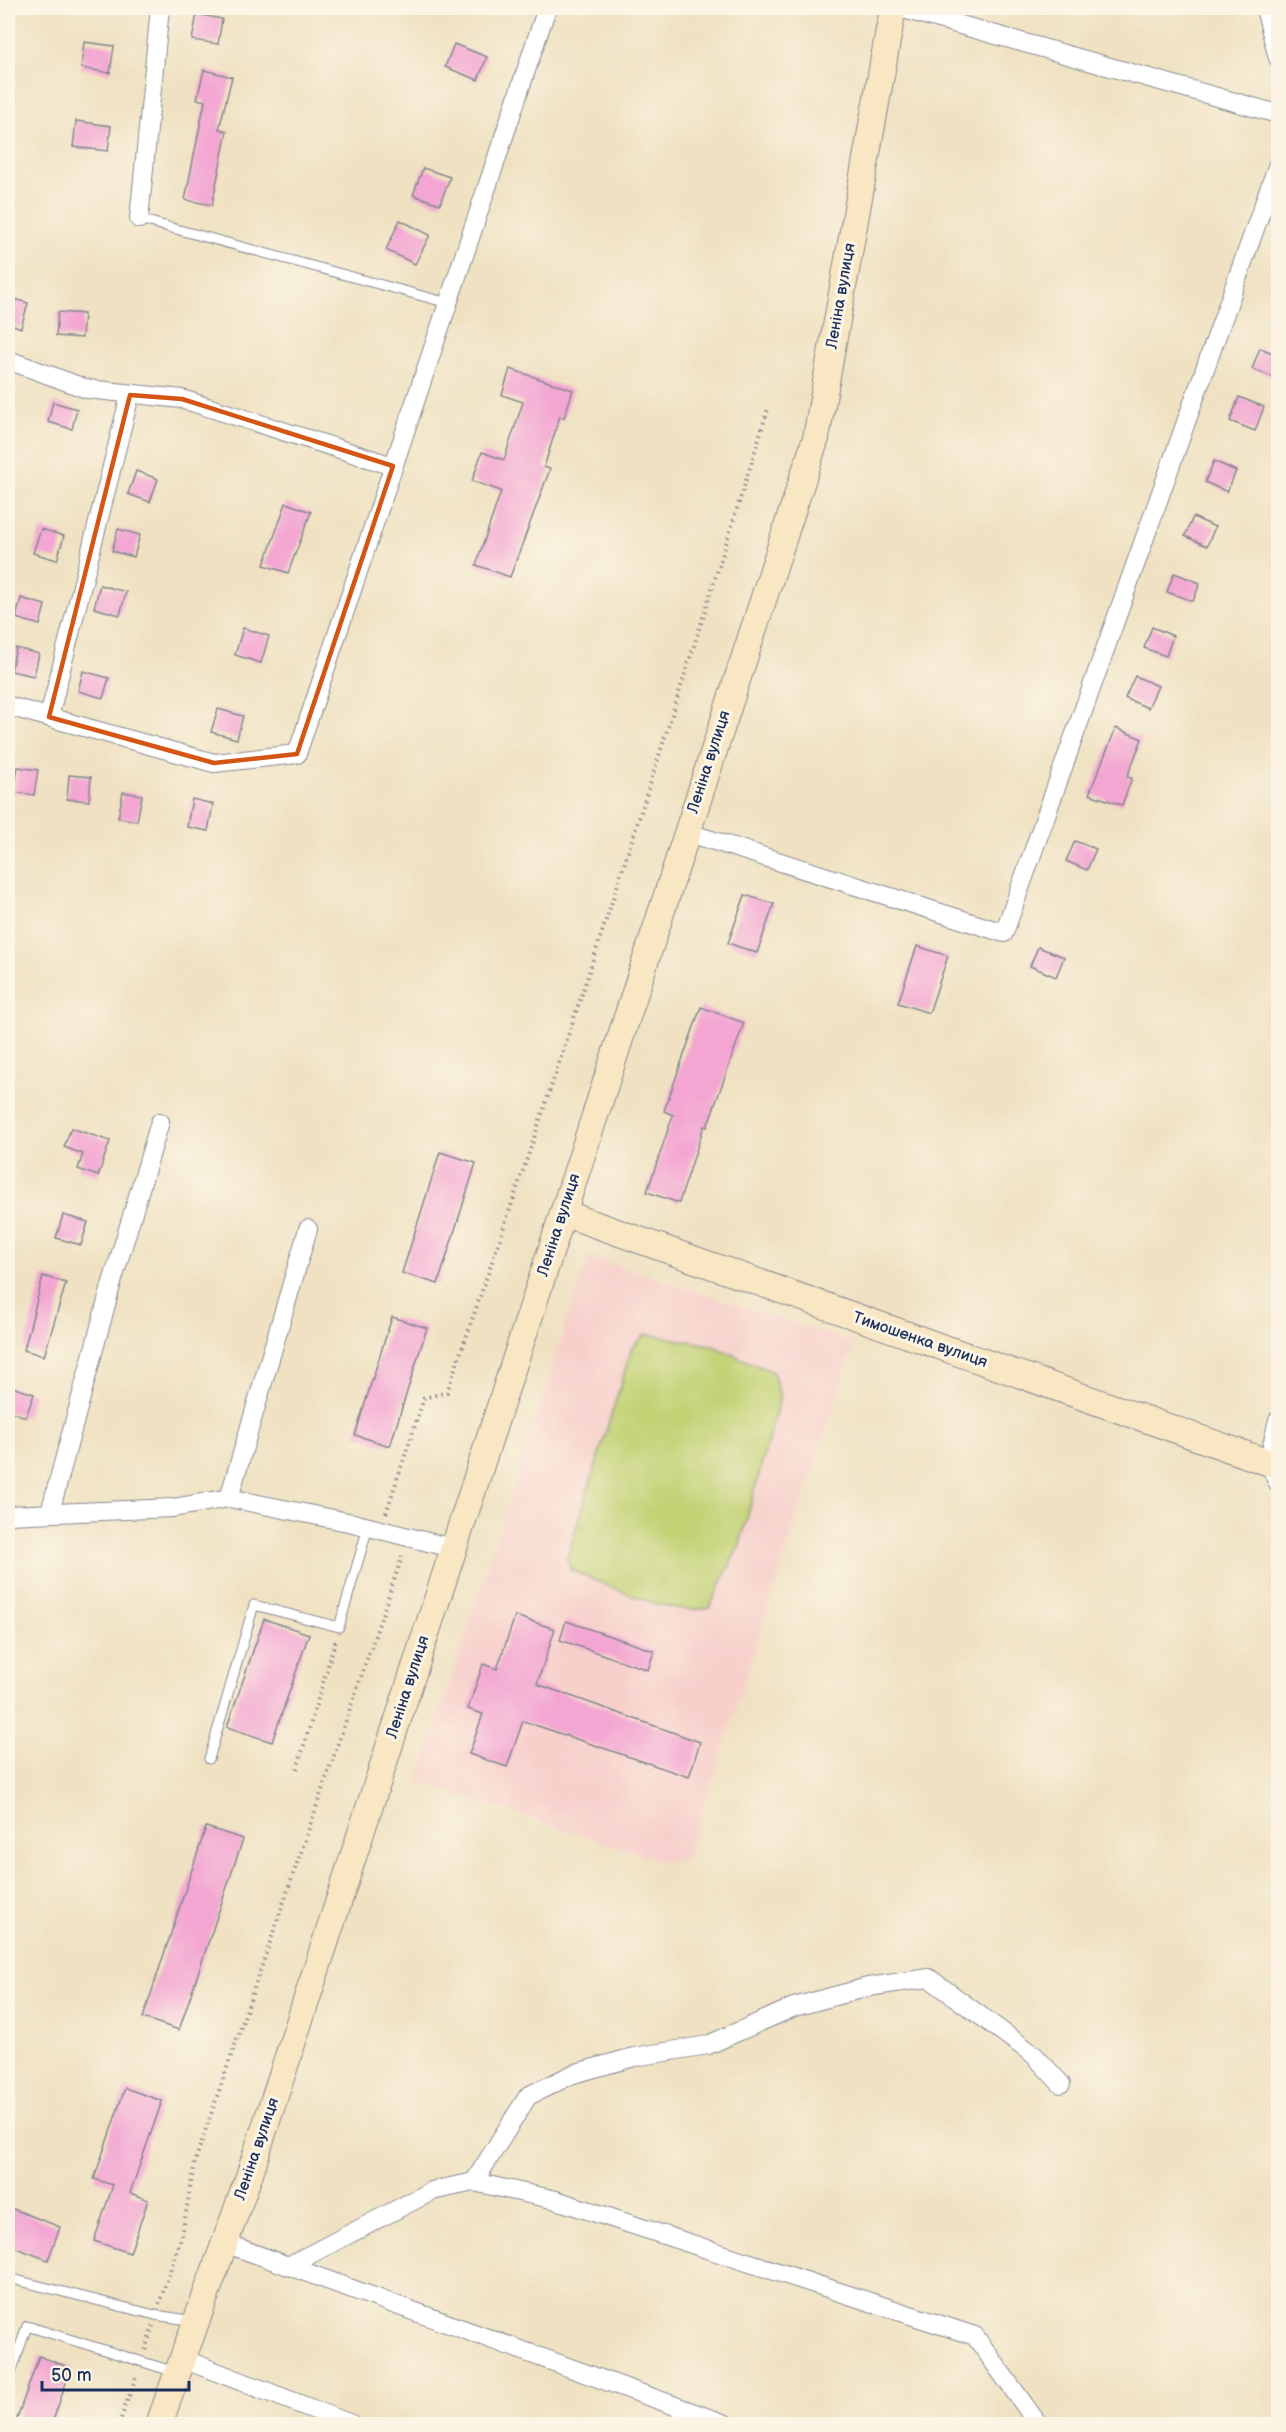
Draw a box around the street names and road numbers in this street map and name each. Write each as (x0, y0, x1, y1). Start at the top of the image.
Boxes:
street label: Леніна вулиця (822, 242, 860, 351)
street label: Леніна вулиця (683, 708, 735, 817)
street label: Леніна вулиця (533, 1171, 585, 1280)
street label: Тимошенка вулиця (850, 1308, 990, 1372)
street label: Леніна вулиця (382, 1633, 434, 1742)
street label: Леніна вулиця (230, 2095, 283, 2204)

